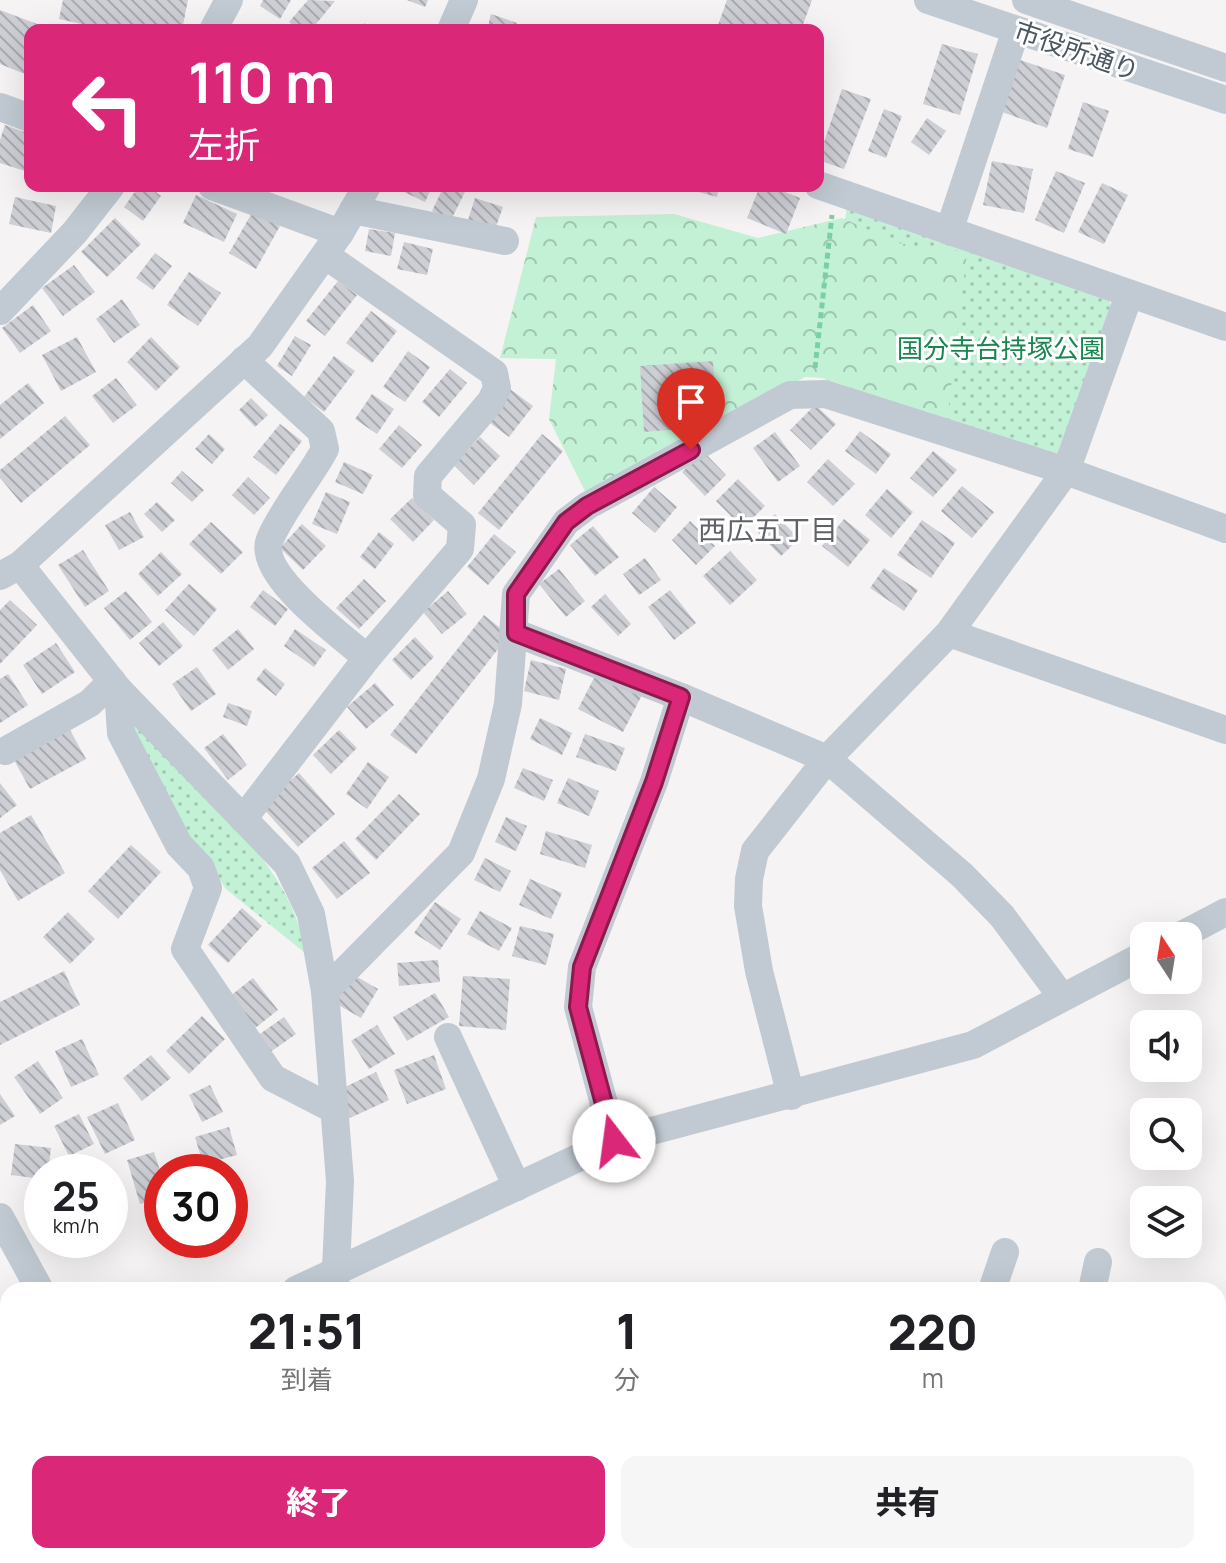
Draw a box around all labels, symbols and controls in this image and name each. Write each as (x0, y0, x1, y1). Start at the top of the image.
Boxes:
street label: 市役所通り (1010, 12, 1144, 88)
text: 110 m (188, 43, 335, 120)
icon: left (56, 56, 160, 160)
text: 左折 (188, 120, 260, 169)
park label: 国分寺台持塚公園 (897, 330, 1105, 366)
pin (657, 368, 725, 450)
icon: arrive (669, 380, 713, 424)
district label: 西広五丁目 (698, 510, 838, 548)
north arrow (1130, 922, 1202, 994)
map controls (1130, 922, 1202, 1258)
button: sound (1130, 1010, 1202, 1082)
button: search (1130, 1098, 1202, 1170)
position arrow (572, 1099, 656, 1183)
speed limit sign: 30 (144, 1154, 248, 1258)
text: 25 (52, 1168, 100, 1223)
button: layers (1130, 1186, 1202, 1258)
text: km/h (53, 1212, 99, 1239)
text: 21:51 (248, 1298, 366, 1363)
text: 1 (616, 1298, 638, 1363)
text: 220 (888, 1299, 978, 1364)
text: m (922, 1360, 944, 1396)
text: 到着 (281, 1361, 333, 1397)
text: 分 (614, 1361, 640, 1397)
button: 終了 (32, 1456, 605, 1548)
button: 共有 (621, 1456, 1194, 1548)

